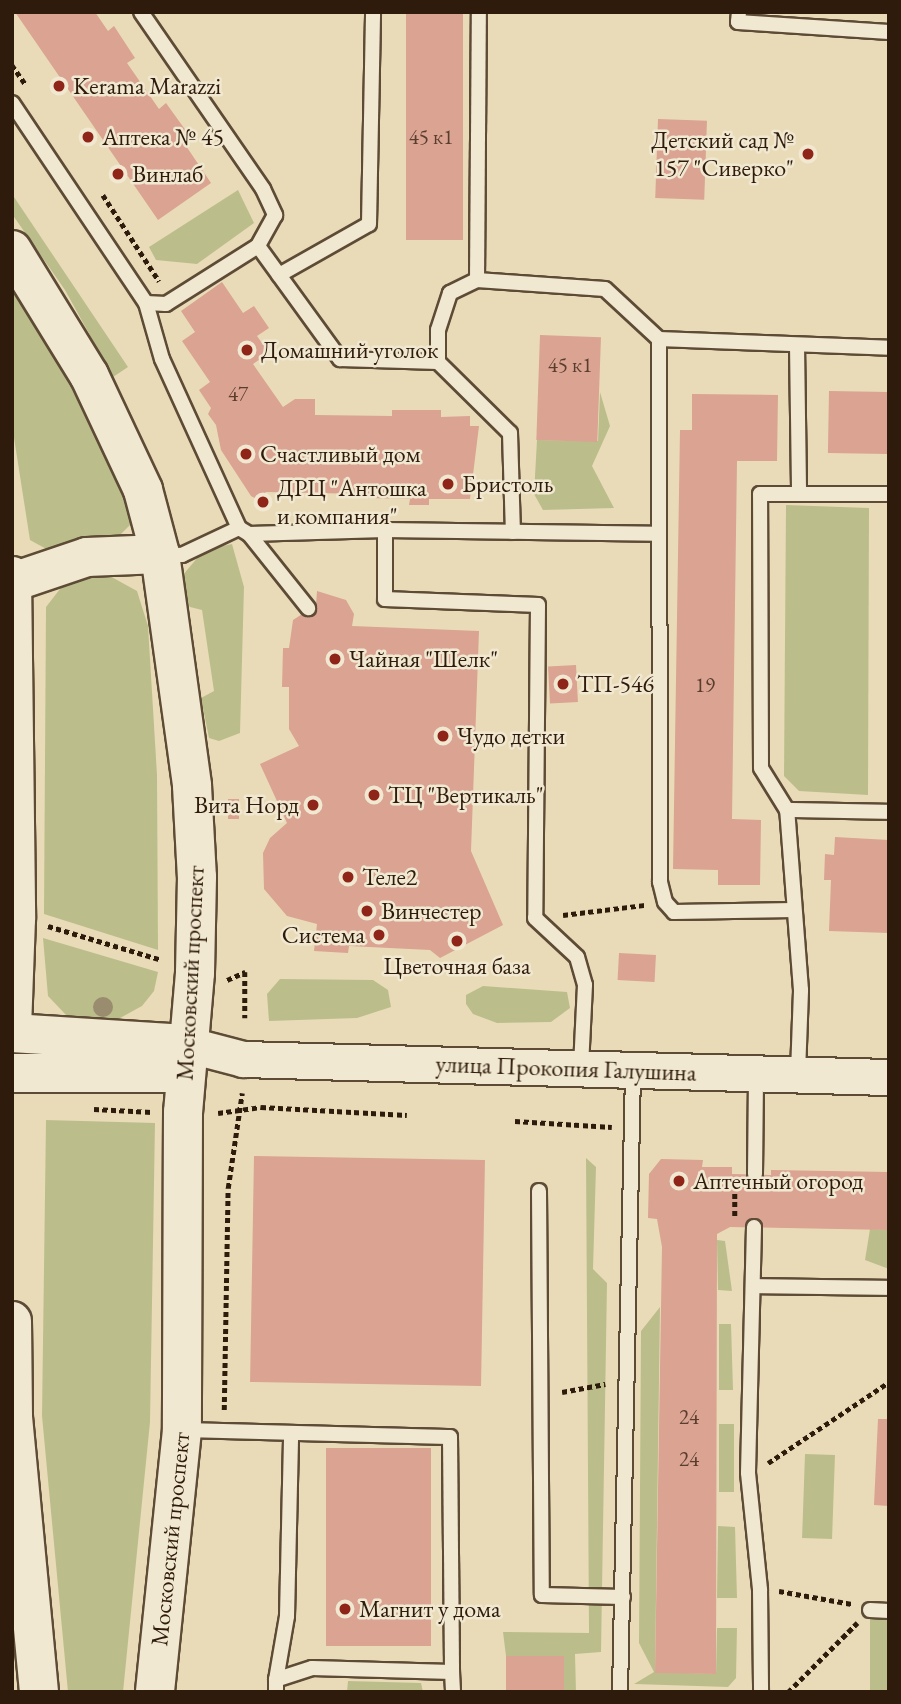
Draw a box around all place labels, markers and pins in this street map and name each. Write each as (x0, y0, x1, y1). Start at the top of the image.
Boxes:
place label: Kerama Marazzi (73, 72, 221, 100)
marker: Kerama Marazzi (51, 78, 67, 94)
place label: Аптека № 45 (102, 123, 224, 151)
place label: Детский сад № 157 "Сиверко" (651, 126, 794, 182)
marker: Аптека № 45 (80, 129, 96, 145)
marker: Детский сад № 157 "Сиверко" (800, 146, 816, 162)
place label: Винлаб (132, 160, 203, 188)
marker: Винлаб (110, 166, 126, 182)
place label: Домашний уголок (261, 336, 439, 364)
marker: Домашний уголок (239, 342, 255, 358)
place label: Счастливый дом (260, 440, 420, 468)
marker: Счастливый дом (238, 446, 254, 462)
place label: Бристоль (462, 470, 553, 498)
place label: ДРЦ "Антошка и компания" (277, 474, 427, 530)
marker: Бристоль (440, 476, 456, 492)
marker: ДРЦ "Антошка и компания" (255, 494, 271, 510)
place label: Чайная "Шелк" (349, 645, 498, 673)
marker: Чайная "Шелк" (327, 651, 343, 667)
place label: ТП-546 (577, 670, 654, 698)
marker: ТП-546 (555, 676, 571, 692)
place label: Чудо детки (457, 722, 565, 750)
marker: Чудо детки (435, 728, 451, 744)
place label: ТЦ "Вертикаль" (388, 781, 544, 809)
marker: ТЦ "Вертикаль" (366, 787, 382, 803)
place label: Вита Норд (194, 791, 299, 819)
marker: Вита Норд (305, 797, 321, 813)
place label: Теле2 (362, 863, 417, 891)
marker: Теле2 (340, 869, 356, 885)
place label: Винчестер (381, 897, 482, 925)
marker: Винчестер (359, 903, 375, 919)
place label: Система (282, 921, 365, 949)
marker: Система (371, 927, 387, 943)
marker: Цветочная база (449, 933, 465, 949)
place label: Цветочная база (383, 952, 531, 980)
place label: Аптечный огород (693, 1167, 863, 1195)
marker: Аптечный огород (671, 1173, 687, 1189)
place label: Магнит у дома (359, 1595, 500, 1623)
marker: Магнит у дома (337, 1601, 353, 1617)

